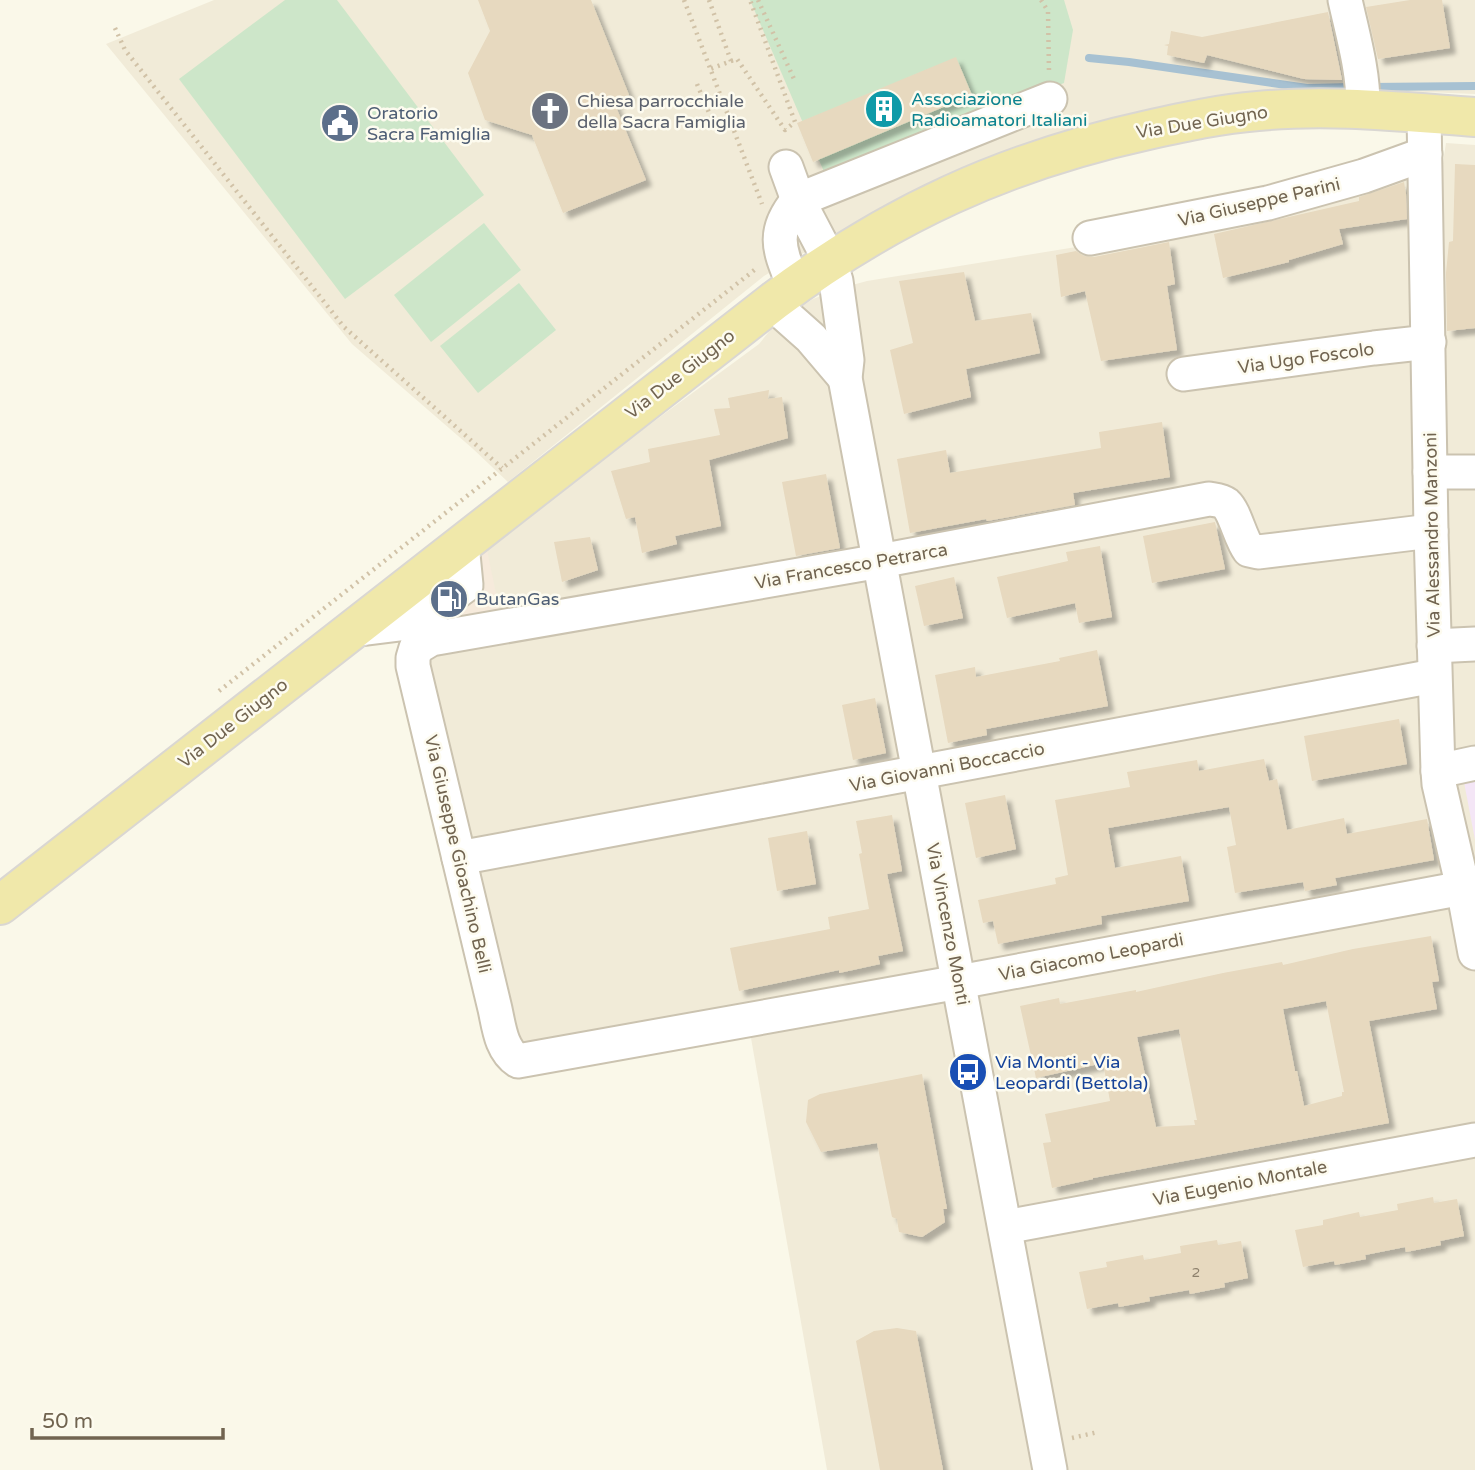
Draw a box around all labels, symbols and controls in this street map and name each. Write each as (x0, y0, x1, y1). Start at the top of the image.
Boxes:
building icon: Associazione Radioamatori Italiani (863, 88, 905, 130)
place label: Associazione Radioamatori Italiani (911, 88, 1087, 131)
church icon: Chiesa parrocchiale della Sacra Famiglia (529, 90, 571, 132)
place label: Chiesa parrocchiale della Sacra Famiglia (577, 90, 746, 133)
street label: Via Due Giugno (1135, 101, 1270, 143)
public building icon: Oratorio Sacra Famiglia (319, 102, 361, 144)
place label: Oratorio Sacra Famiglia (367, 102, 491, 145)
street label: Via Giuseppe Parini (1176, 173, 1342, 231)
street label: Via Due Giugno (621, 324, 739, 424)
street label: Via Ugo Foscolo (1236, 338, 1376, 378)
street label: Via Alessandro Manzoni (1419, 432, 1445, 638)
street label: Via Francesco Petrarca (753, 538, 949, 594)
fuel station icon: ButanGas (428, 578, 470, 620)
place label: ButanGas (476, 588, 559, 610)
street label: Via Due Giugno (174, 673, 292, 773)
street label: Via Giuseppe Gioachino Belli (420, 733, 496, 975)
street label: Via Giovanni Boccaccio (848, 737, 1046, 797)
street label: Via Vincenzo Monti (921, 841, 975, 1007)
street label: Via Giacomo Leopardi (997, 928, 1185, 986)
bus stop icon: Via Monti - Via Leopardi (Bettola) (947, 1051, 989, 1093)
place label: Via Monti - Via Leopardi (Bettola) (995, 1051, 1148, 1094)
street label: Via Eugenio Montale (1151, 1155, 1329, 1211)
house number: 2 (1192, 1264, 1200, 1281)
scale bar (32, 1396, 222, 1440)
text: 50 m (42, 1409, 93, 1434)

